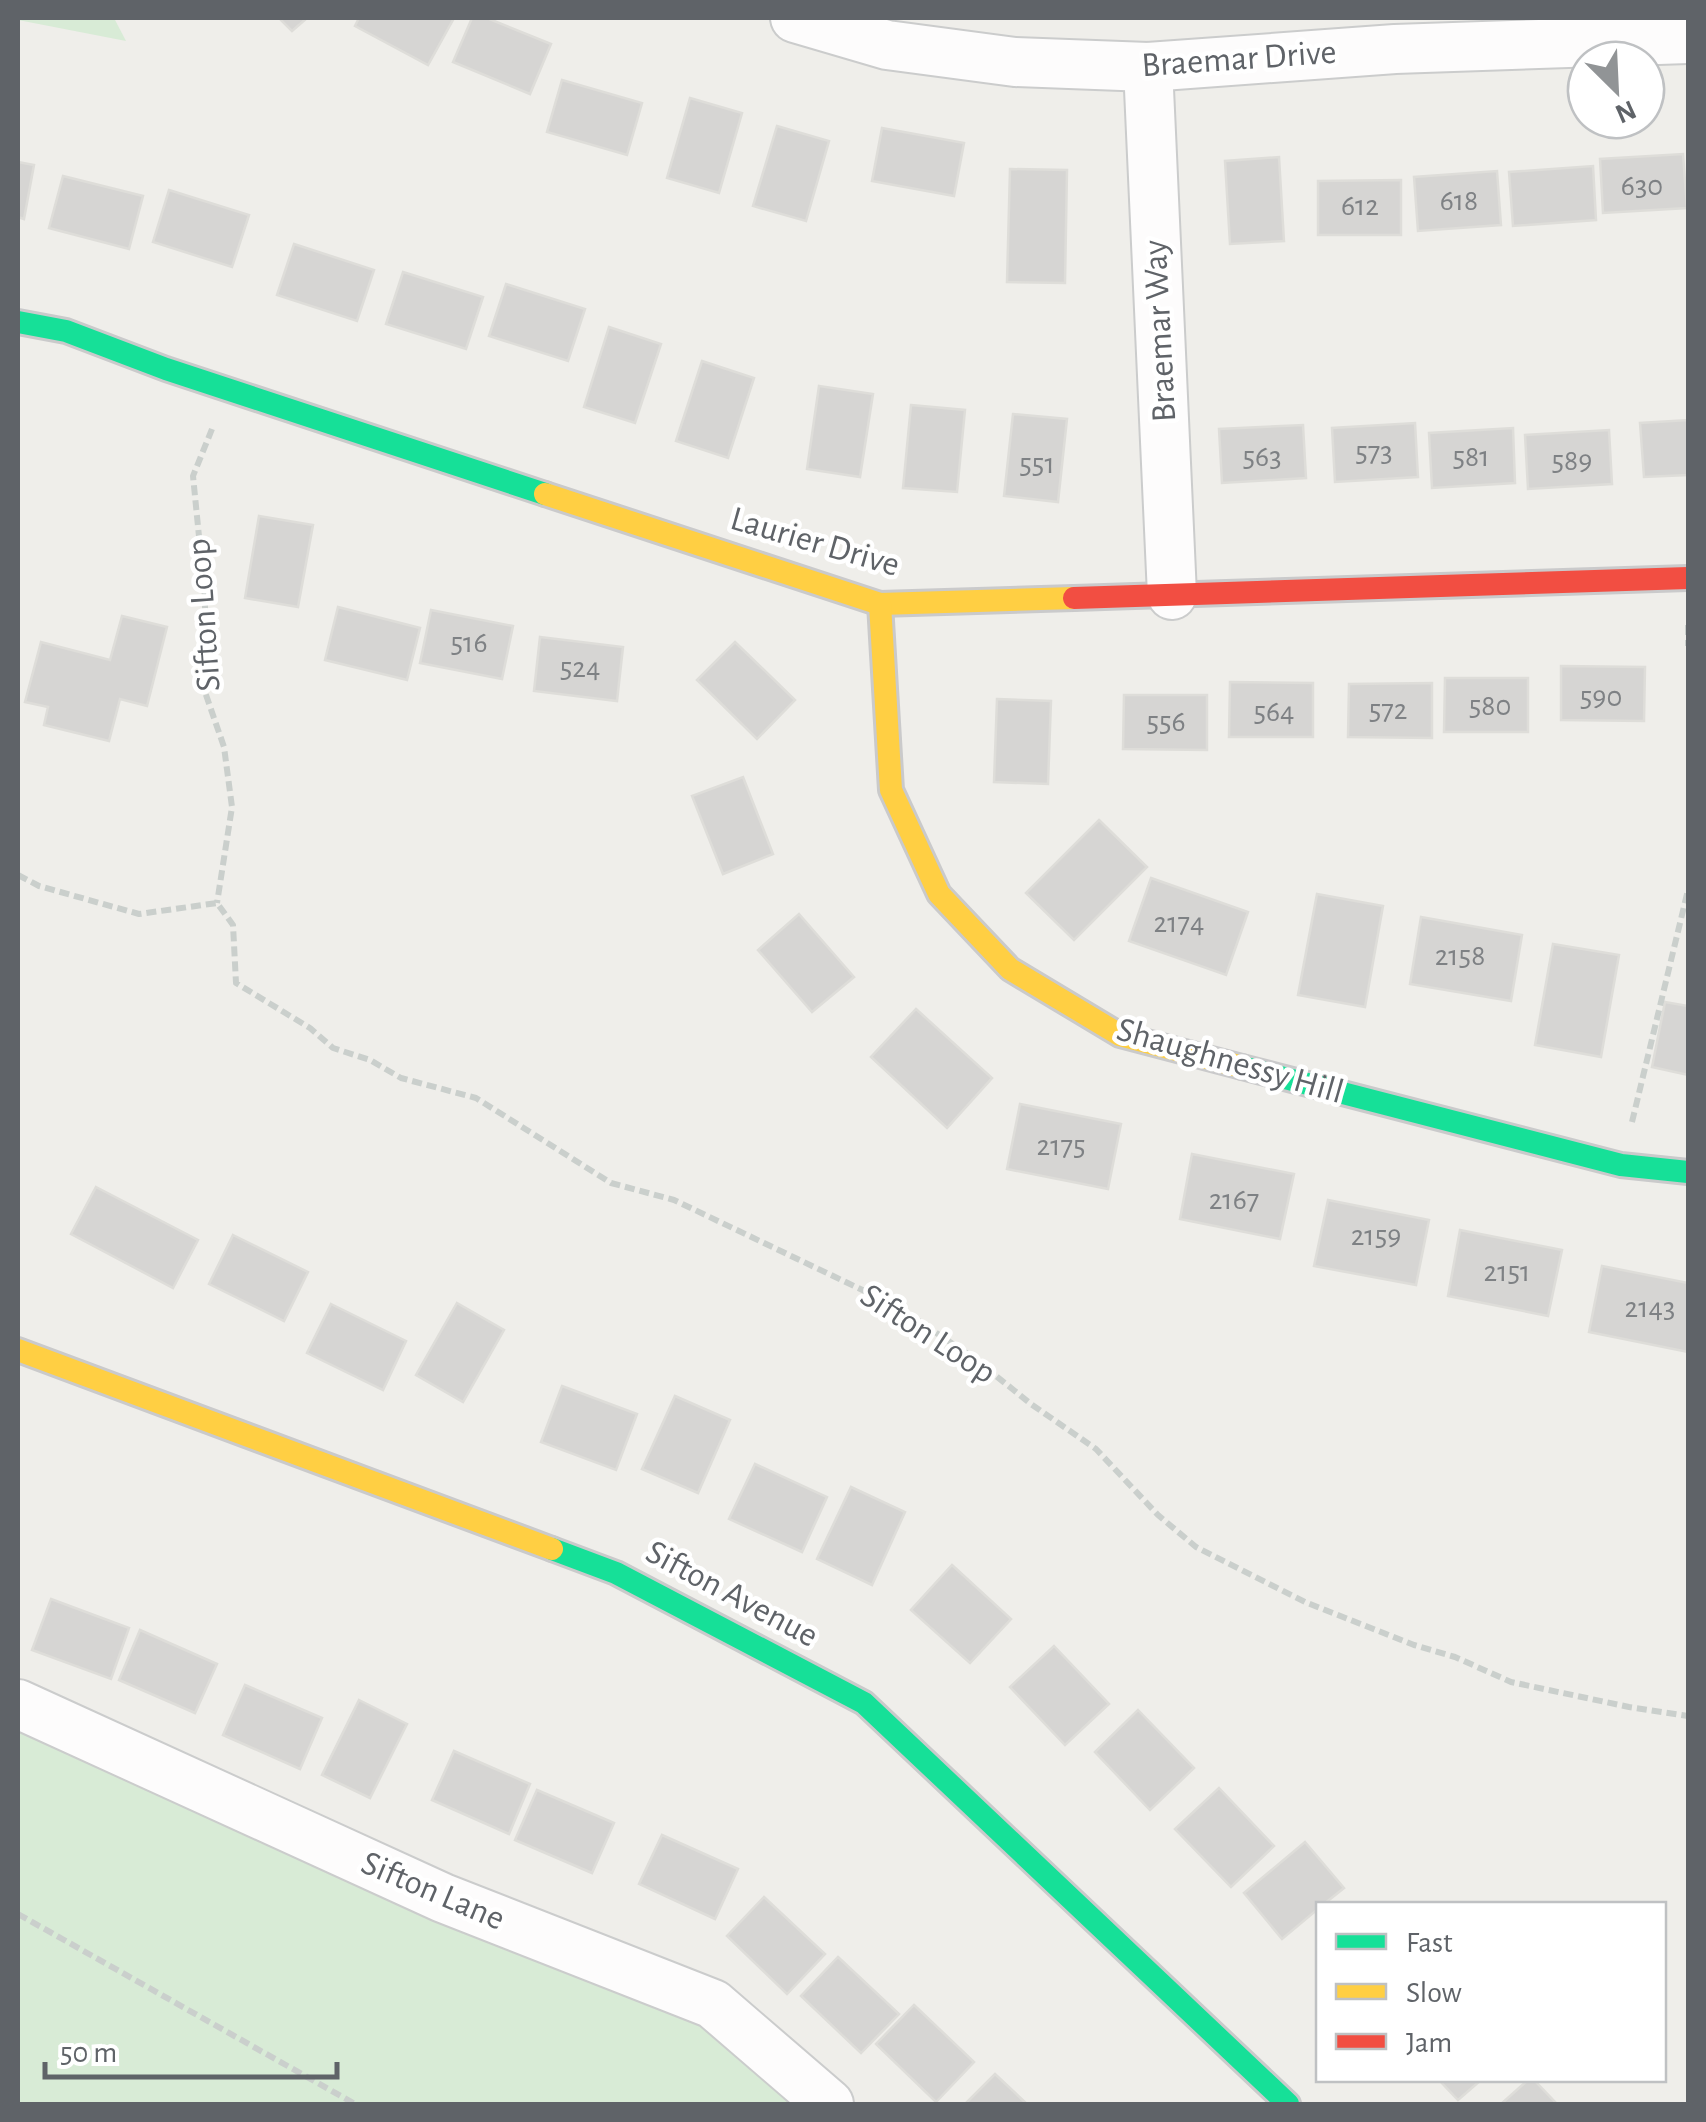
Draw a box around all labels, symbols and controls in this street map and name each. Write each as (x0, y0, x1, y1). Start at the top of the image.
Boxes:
street label: Braemar Drive (1140, 35, 1338, 83)
north arrow (1566, 40, 1666, 140)
text: N (1611, 94, 1640, 128)
house number: 630 (1621, 171, 1663, 201)
house number: 618 (1440, 186, 1478, 216)
house number: 612 (1341, 191, 1379, 221)
street label: Braemar Way (1138, 239, 1182, 423)
house number: 573 (1355, 437, 1393, 467)
house number: 563 (1243, 442, 1282, 472)
house number: 581 (1452, 442, 1490, 472)
house number: 589 (1552, 446, 1592, 476)
house number: 551 (1019, 449, 1055, 479)
street label: Laurier Drive (727, 501, 903, 583)
street label: Sifton Loop (181, 537, 227, 693)
house number: 516 (451, 628, 487, 658)
house number: 524 (560, 653, 600, 683)
house number: 590 (1580, 682, 1622, 712)
house number: 580 (1469, 691, 1511, 721)
house number: 572 (1369, 695, 1407, 725)
house number: 564 (1253, 697, 1295, 727)
house number: 556 (1146, 707, 1186, 737)
house number: 2174 (1154, 908, 1204, 938)
house number: 2158 (1435, 941, 1485, 971)
street label: Shaughnessy Hill (1113, 1012, 1347, 1110)
house number: 2175 (1036, 1131, 1086, 1161)
house number: 2167 (1209, 1185, 1259, 1215)
house number: 2159 (1351, 1221, 1401, 1251)
house number: 2151 (1484, 1257, 1530, 1287)
street label: Sifton Loop (854, 1278, 1002, 1390)
house number: 2143 (1625, 1293, 1675, 1323)
street label: Sifton Avenue (640, 1534, 824, 1654)
street label: Sifton Lane (356, 1845, 510, 1937)
legend (1316, 1902, 1666, 2082)
text: Fast (1406, 1928, 1453, 1958)
text: Slow (1406, 1978, 1462, 2008)
scale bar (45, 2017, 338, 2079)
text: Jam (1406, 2028, 1452, 2058)
text: 50 m (60, 2038, 117, 2068)

